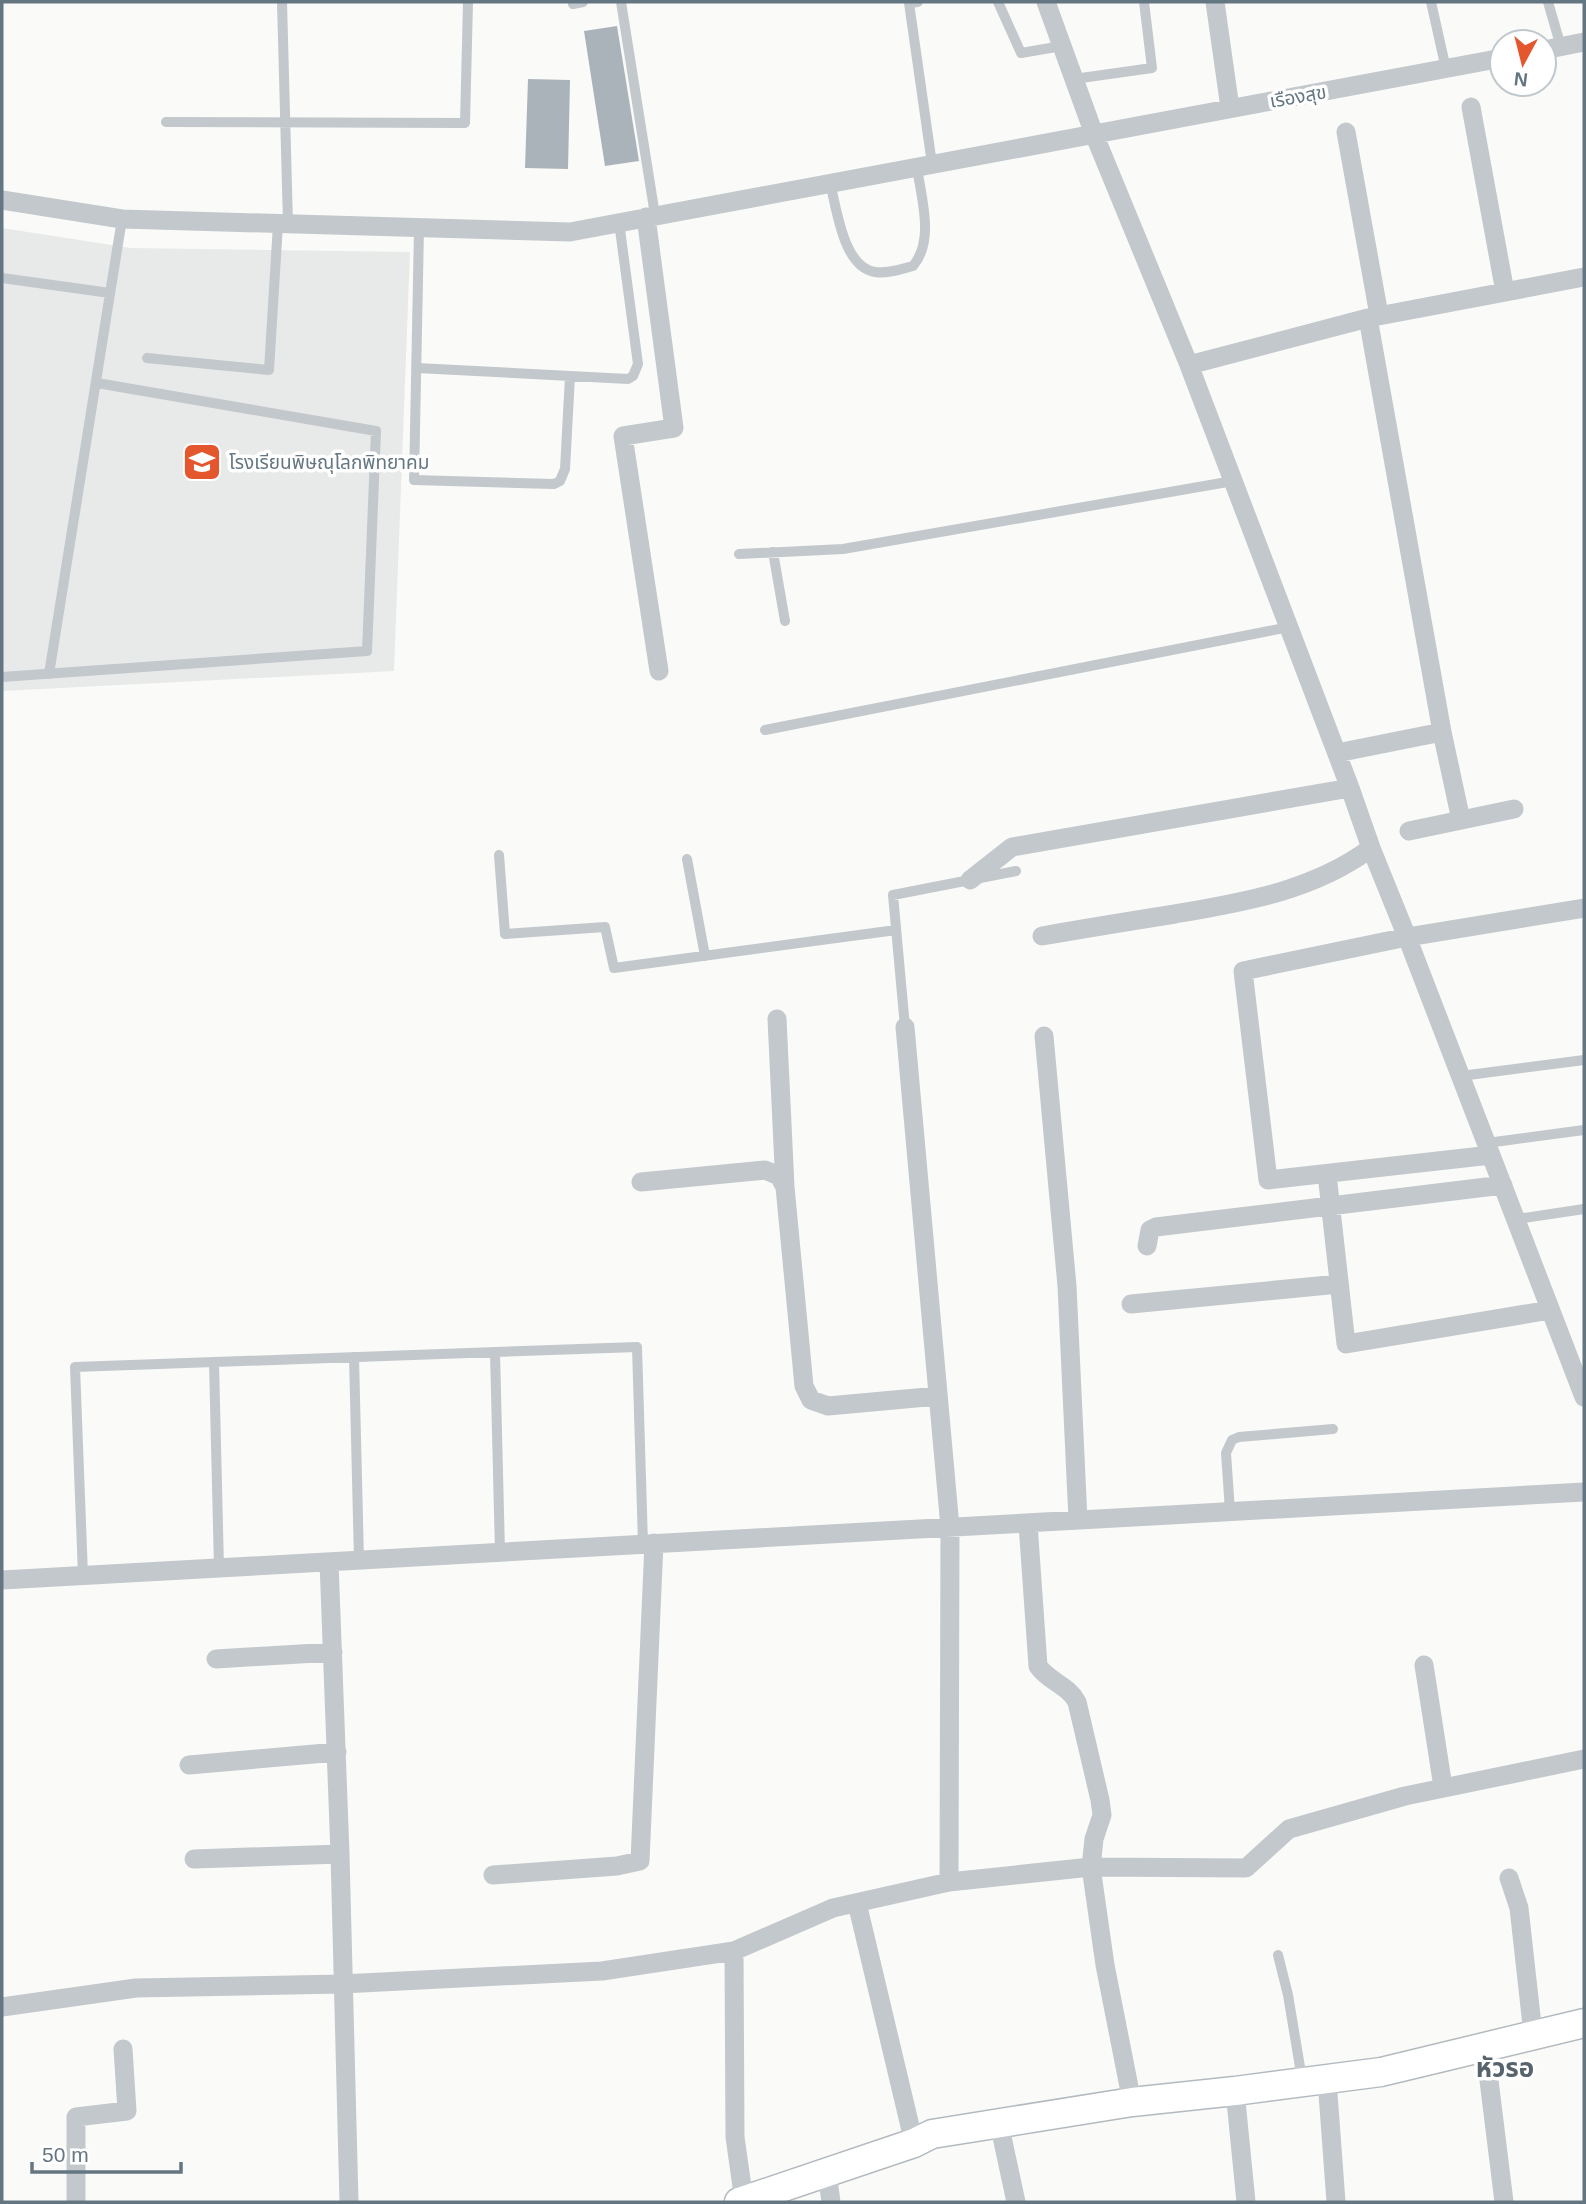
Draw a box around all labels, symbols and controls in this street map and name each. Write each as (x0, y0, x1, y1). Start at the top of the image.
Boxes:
north arrow (1488, 28, 1558, 98)
text: N (1513, 68, 1529, 91)
street label: เรืองสุข (1268, 81, 1328, 113)
school or university icon: โรงเรียนพิษณุโลกพิทยาคม (181, 441, 223, 483)
place label: โรงเรียนพิษณุโลกพิทยาคม (229, 452, 429, 474)
district label: หัวรอ (1476, 2053, 1534, 2083)
scale bar (32, 2130, 180, 2174)
text: 50 m (42, 2143, 89, 2166)

